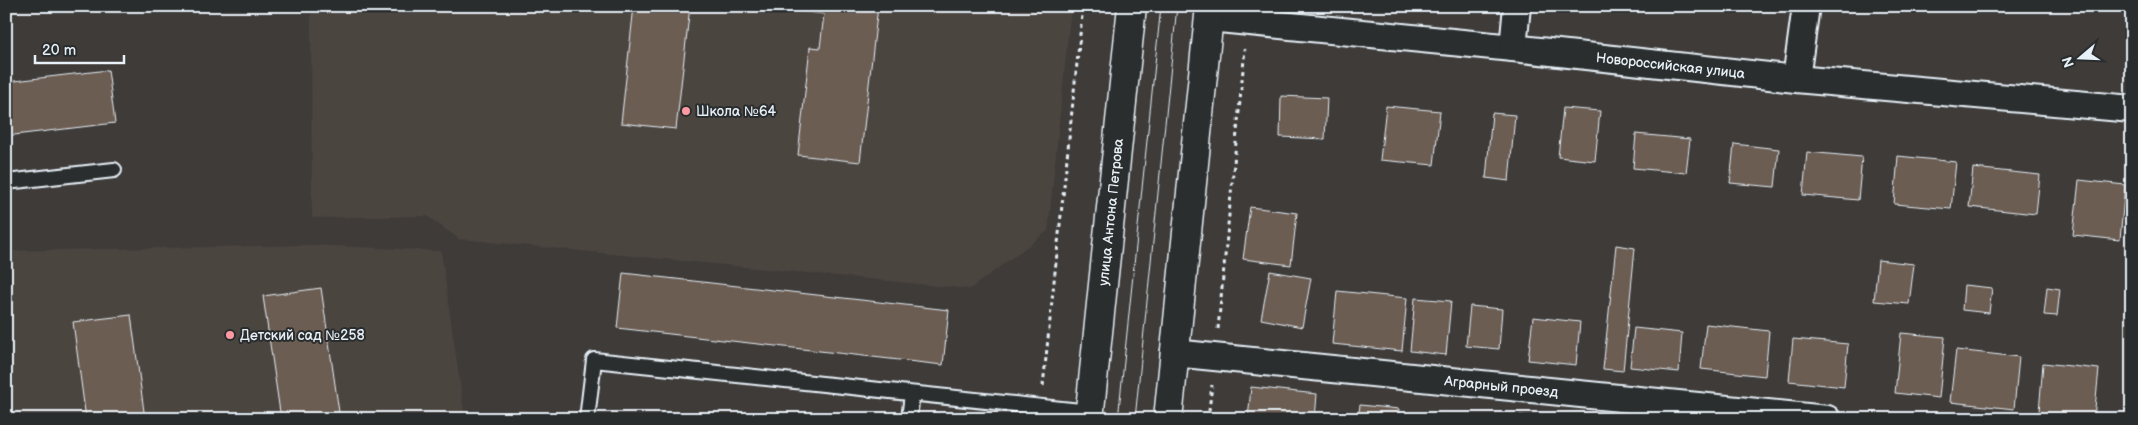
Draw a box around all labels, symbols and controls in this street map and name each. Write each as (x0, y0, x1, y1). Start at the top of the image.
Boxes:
scale bar (35, 32, 124, 64)
north arrow (2056, 32, 2106, 82)
text: 20 m (42, 41, 76, 60)
street label: Новороссийская улица (1595, 49, 1747, 82)
text: N (2058, 54, 2078, 70)
place label: Школа №64 (696, 103, 777, 120)
marker: Школа №64 (680, 105, 692, 117)
street label: улица Антона Петрова (1094, 137, 1127, 287)
place label: Детский сад №258 (240, 327, 365, 344)
marker: Детский сад №258 (224, 329, 236, 341)
street label: Аграрный проезд (1443, 372, 1560, 400)

